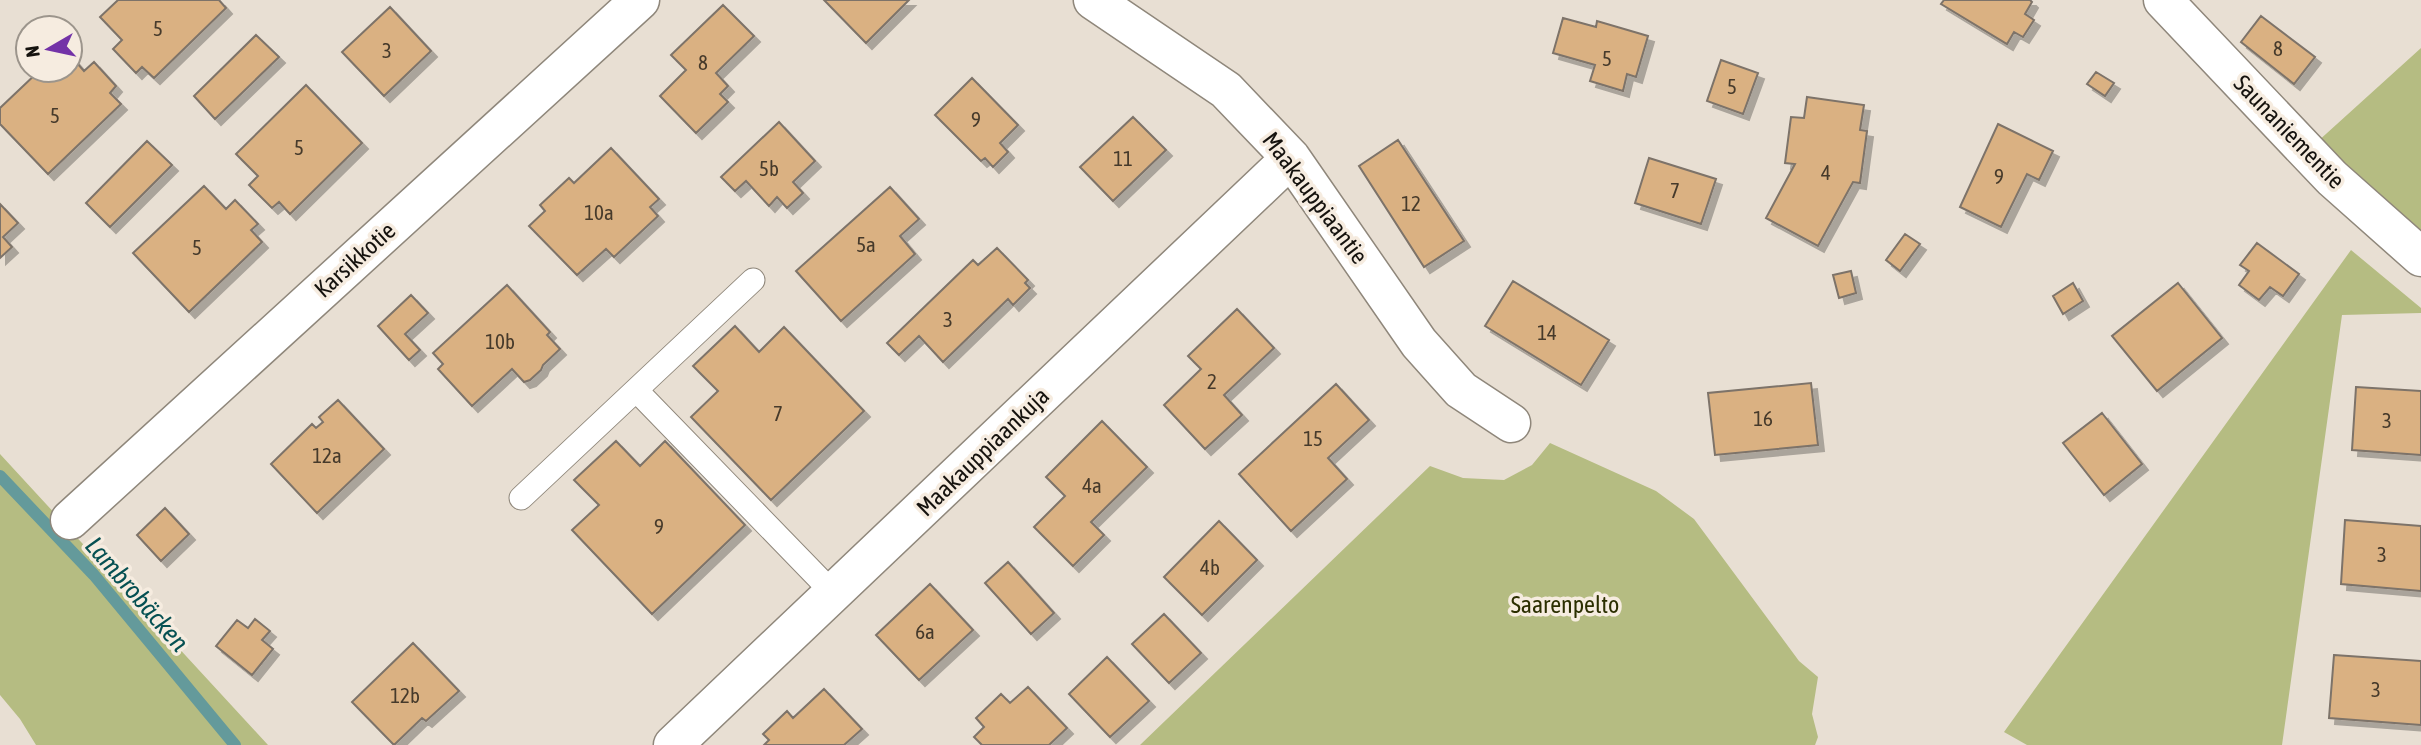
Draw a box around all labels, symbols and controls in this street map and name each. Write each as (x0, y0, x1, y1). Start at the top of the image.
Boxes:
north arrow (14, 14, 84, 84)
house number: 5 (153, 16, 163, 40)
house number: 8 (2273, 36, 2283, 60)
house number: 3 (382, 38, 392, 62)
text: N (20, 44, 44, 59)
house number: 5 (1602, 46, 1612, 70)
house number: 8 (698, 50, 708, 74)
street label: Saunaniementie (2229, 69, 2350, 194)
house number: 5 (1727, 74, 1737, 98)
house number: 5 (50, 103, 60, 127)
house number: 9 (971, 107, 981, 131)
street label: Maakauppiaantie (1257, 127, 1374, 269)
house number: 5 (294, 135, 304, 159)
house number: 11 (1113, 146, 1133, 170)
house number: 5b (759, 156, 779, 180)
house number: 4 (1821, 160, 1831, 184)
house number: 9 (1994, 164, 2004, 188)
house number: 7 (1670, 178, 1680, 202)
house number: 12 (1401, 191, 1421, 215)
house number: 10a (584, 200, 614, 224)
street label: Karsikkotie (309, 217, 400, 303)
house number: 5a (856, 232, 876, 256)
house number: 5 (192, 235, 202, 259)
house number: 3 (943, 307, 953, 331)
house number: 14 (1537, 320, 1557, 344)
house number: 10b (485, 329, 515, 353)
house number: 2 (1207, 369, 1217, 393)
street label: Maakauppiaankuja (911, 382, 1054, 521)
house number: 7 (773, 401, 783, 425)
house number: 16 (1753, 406, 1773, 430)
house number: 3 (2382, 408, 2392, 432)
house number: 15 (1303, 426, 1323, 450)
house number: 12a (312, 443, 342, 467)
house number: 4a (1082, 473, 1102, 497)
house number: 9 (654, 514, 664, 538)
water label: Lambrobäcken (79, 531, 195, 658)
house number: 3 (2377, 542, 2387, 566)
house number: 4b (1200, 555, 1220, 579)
park label: Saarenpelto (1511, 591, 1619, 618)
house number: 6a (915, 619, 935, 643)
house number: 3 (2371, 677, 2381, 701)
house number: 12b (390, 683, 420, 707)

